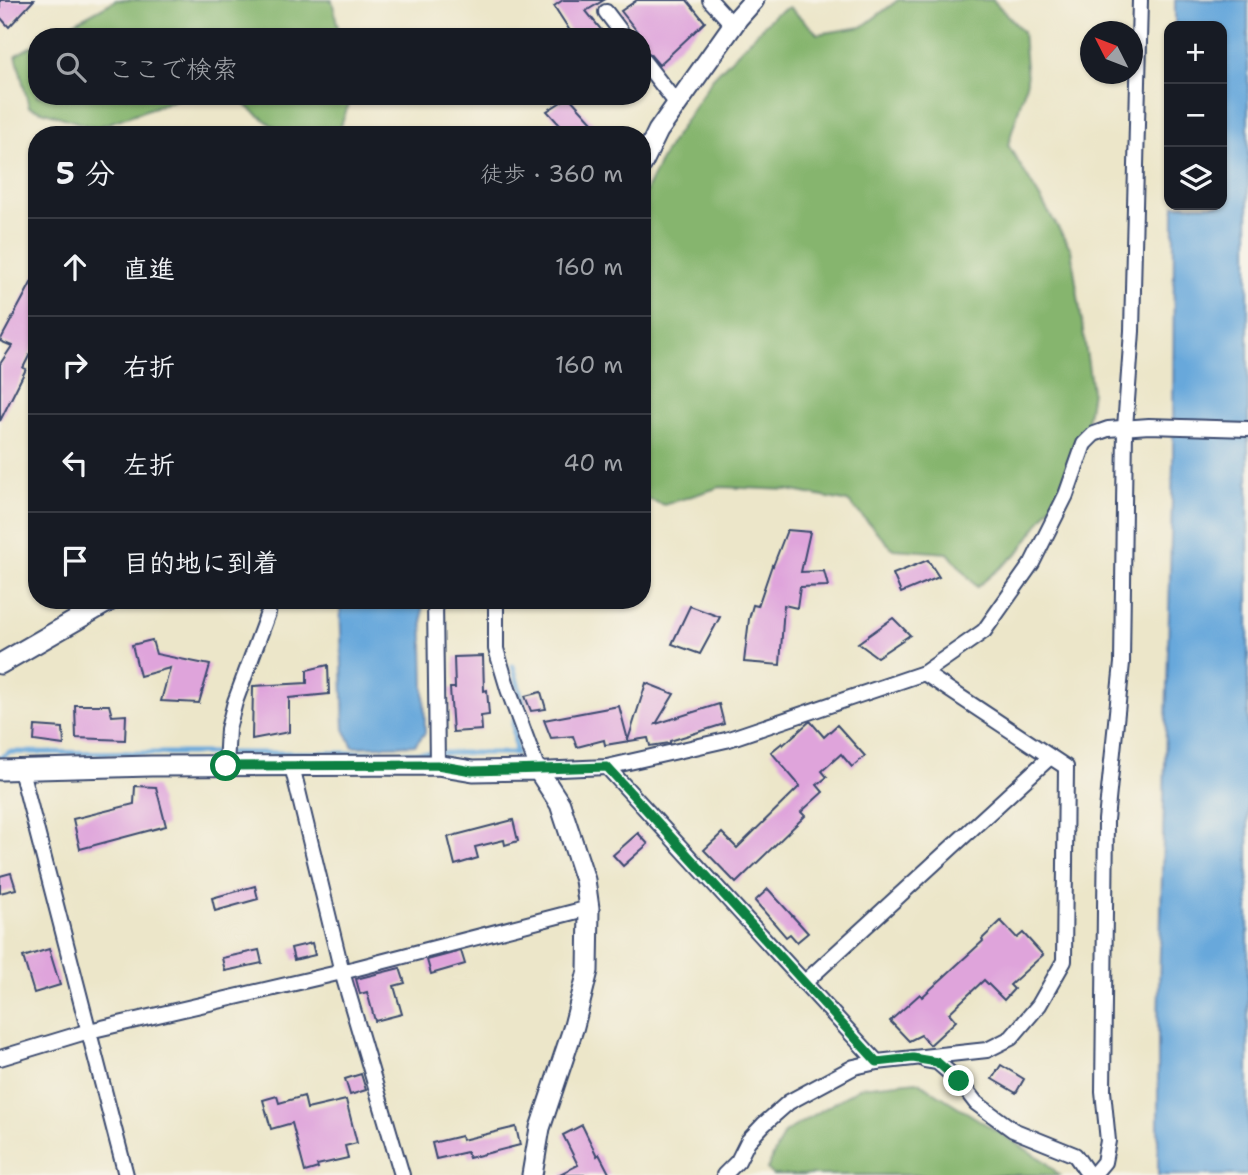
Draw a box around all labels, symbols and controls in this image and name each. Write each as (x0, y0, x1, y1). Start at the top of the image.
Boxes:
north arrow (1080, 21, 1143, 84)
map controls (1164, 21, 1227, 210)
button: + (1164, 21, 1227, 84)
search box (28, 28, 651, 105)
icon: search (52, 48, 90, 86)
text: ここで検索 (108, 51, 238, 86)
button: − (1164, 84, 1227, 147)
button: layers (1164, 147, 1227, 210)
text: 5 分 (56, 153, 115, 194)
text: 徒歩 · 360 m (480, 159, 623, 189)
icon: ahead (56, 248, 94, 286)
text: 直進 (123, 251, 175, 286)
text: 160 m (555, 252, 623, 282)
icon: right (56, 346, 94, 384)
text: 右折 (123, 349, 175, 384)
text: 160 m (555, 350, 623, 380)
icon: left (56, 444, 94, 482)
text: 左折 (123, 447, 175, 482)
text: 40 m (563, 448, 623, 478)
icon: arrive (56, 542, 94, 580)
text: 目的地に到着 (123, 545, 279, 580)
route start (210, 750, 241, 781)
route end (943, 1065, 974, 1096)

